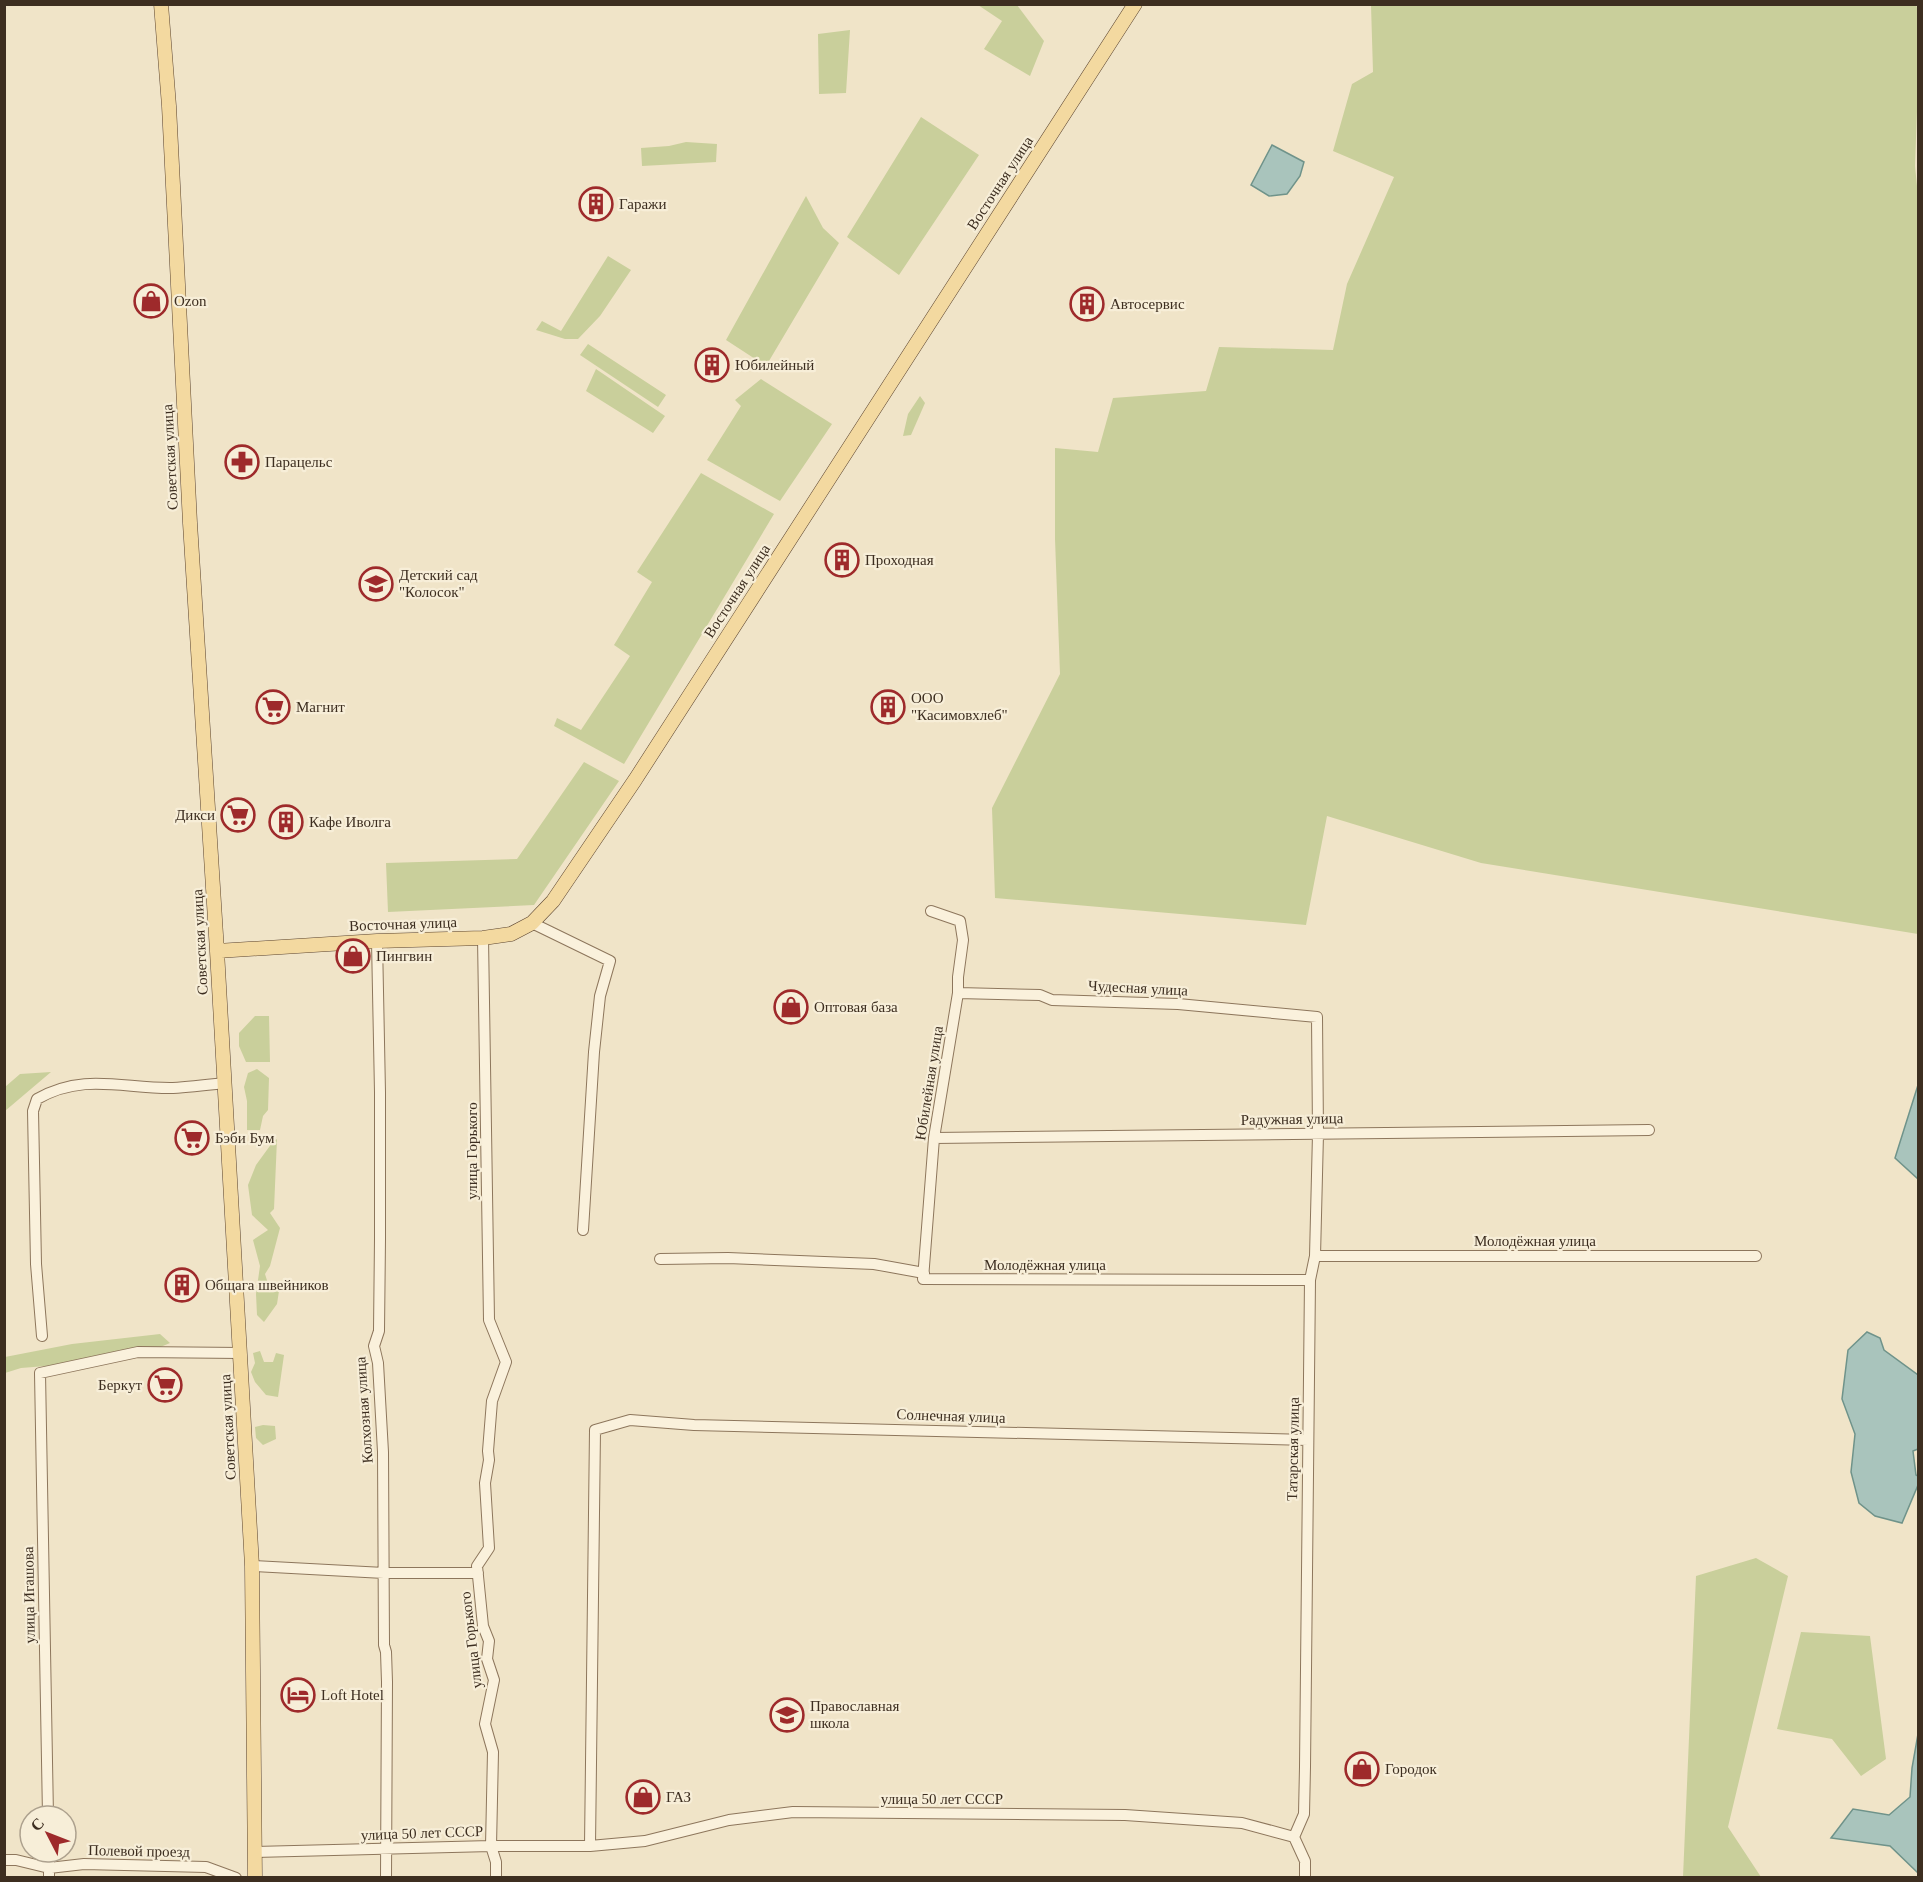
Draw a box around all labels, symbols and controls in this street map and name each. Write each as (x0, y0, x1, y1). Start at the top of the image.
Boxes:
street label: Восточная улица (964, 133, 1036, 233)
building icon: Гаражи (578, 186, 614, 222)
place label: Гаражи (619, 196, 667, 212)
shop icon: Ozon (133, 283, 169, 319)
building icon: Автосервис (1069, 286, 1105, 322)
place label: Ozon (174, 293, 207, 309)
place label: Автосервис (1110, 296, 1185, 312)
building icon: Юбилейный (694, 347, 730, 383)
place label: Юбилейный (735, 357, 814, 373)
street label: Советская улица (159, 403, 181, 510)
pharmacy icon: Парацельс (224, 444, 260, 480)
place label: Парацельс (265, 454, 333, 470)
street label: Восточная улица (701, 541, 773, 641)
building icon: Проходная (824, 542, 860, 578)
place label: Проходная (865, 552, 934, 568)
school or university icon: Детский сад "Колосок" (358, 566, 394, 602)
place label: Детский сад "Колосок" (399, 567, 478, 600)
supermarket icon: Магнит (255, 689, 291, 725)
building icon: ООО "Касимовхлеб" (870, 689, 906, 725)
place label: ООО "Касимовхлеб" (911, 690, 1008, 723)
place label: Магнит (296, 699, 345, 715)
supermarket icon: Дикси (220, 797, 256, 833)
building icon: Кафе Иволга (268, 804, 304, 840)
place label: Дикси (175, 807, 215, 823)
place label: Кафе Иволга (309, 814, 391, 830)
street label: Советская улица (189, 888, 211, 995)
street label: Восточная улица (349, 914, 458, 934)
shop icon: Пингвин (335, 938, 371, 974)
place label: Пингвин (376, 948, 432, 964)
street label: Чудесная улица (1088, 977, 1189, 999)
shop icon: Оптовая база (773, 989, 809, 1025)
place label: Оптовая база (814, 999, 898, 1015)
street label: Юбилейная улица (912, 1024, 946, 1141)
street label: улица Горького (464, 1102, 480, 1200)
street label: Радужная улица (1241, 1110, 1344, 1128)
supermarket icon: Бэби Бум (174, 1120, 210, 1156)
place label: Бэби Бум (215, 1130, 275, 1146)
street label: Молодёжная улица (1474, 1233, 1596, 1249)
street label: Молодёжная улица (984, 1257, 1106, 1273)
building icon: Общага швейников (164, 1267, 200, 1303)
place label: Общага швейников (205, 1277, 329, 1293)
street label: Колхозная улица (352, 1356, 376, 1464)
supermarket icon: Беркут (147, 1367, 183, 1403)
street label: Советская улица (217, 1373, 239, 1480)
place label: Беркут (98, 1377, 142, 1393)
street label: Татарская улица (1284, 1397, 1302, 1501)
street label: Солнечная улица (896, 1406, 1006, 1426)
street label: улица Игашова (20, 1546, 38, 1644)
street label: улица Горького (457, 1591, 485, 1689)
hotel icon: Loft Hotel (280, 1677, 316, 1713)
place label: Loft Hotel (321, 1687, 384, 1703)
school or university icon: Православная школа (769, 1697, 805, 1733)
place label: Православная школа (810, 1698, 899, 1731)
shop icon: Городок (1344, 1751, 1380, 1787)
place label: Городок (1385, 1761, 1438, 1777)
shop icon: ГАЗ (625, 1779, 661, 1815)
place label: ГАЗ (666, 1789, 691, 1805)
street label: улица 50 лет СССР (881, 1791, 1003, 1807)
north arrow (18, 1804, 78, 1864)
text: С (27, 1814, 47, 1834)
street label: улица 50 лет СССР (361, 1823, 483, 1843)
street label: Полевой проезд (88, 1842, 190, 1860)

